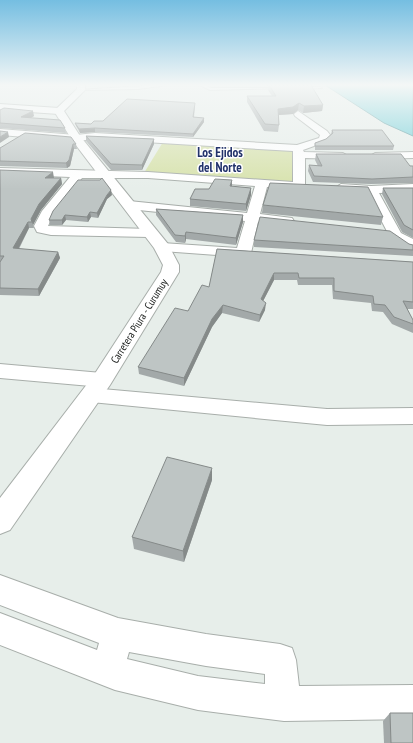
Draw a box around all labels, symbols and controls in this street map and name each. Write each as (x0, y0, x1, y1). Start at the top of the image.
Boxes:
district label: Los Ejidos del Norte (197, 144, 243, 176)
street label: Carretera Piura - Curumuy (107, 275, 171, 366)

